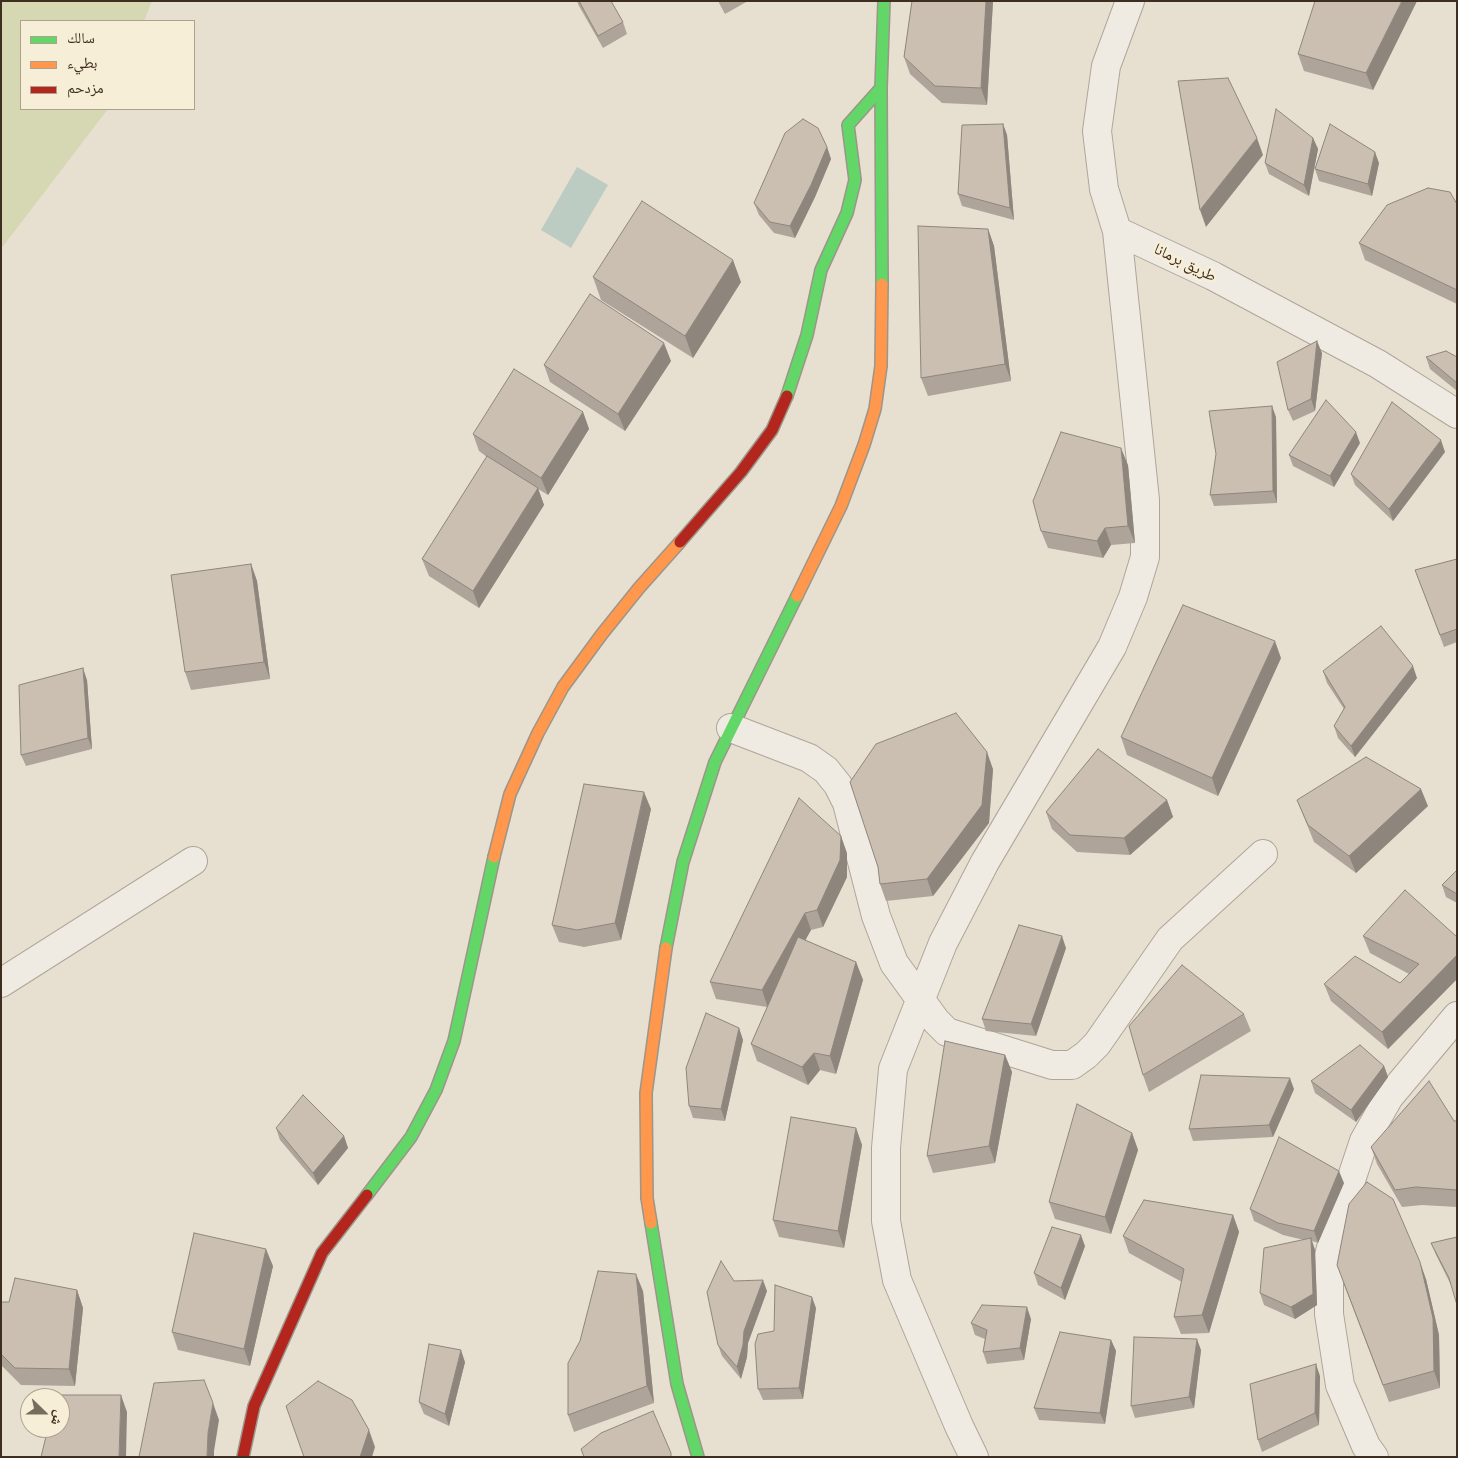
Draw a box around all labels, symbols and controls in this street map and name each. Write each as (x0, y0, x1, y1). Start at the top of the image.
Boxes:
legend (20, 20, 195, 110)
text: سالك (67, 27, 95, 47)
text: بطيء (67, 52, 97, 72)
text: مزدحم (67, 77, 104, 97)
street label: طريق برمانا (1151, 240, 1219, 286)
north arrow (20, 1388, 70, 1438)
text: ش (47, 1408, 70, 1429)

